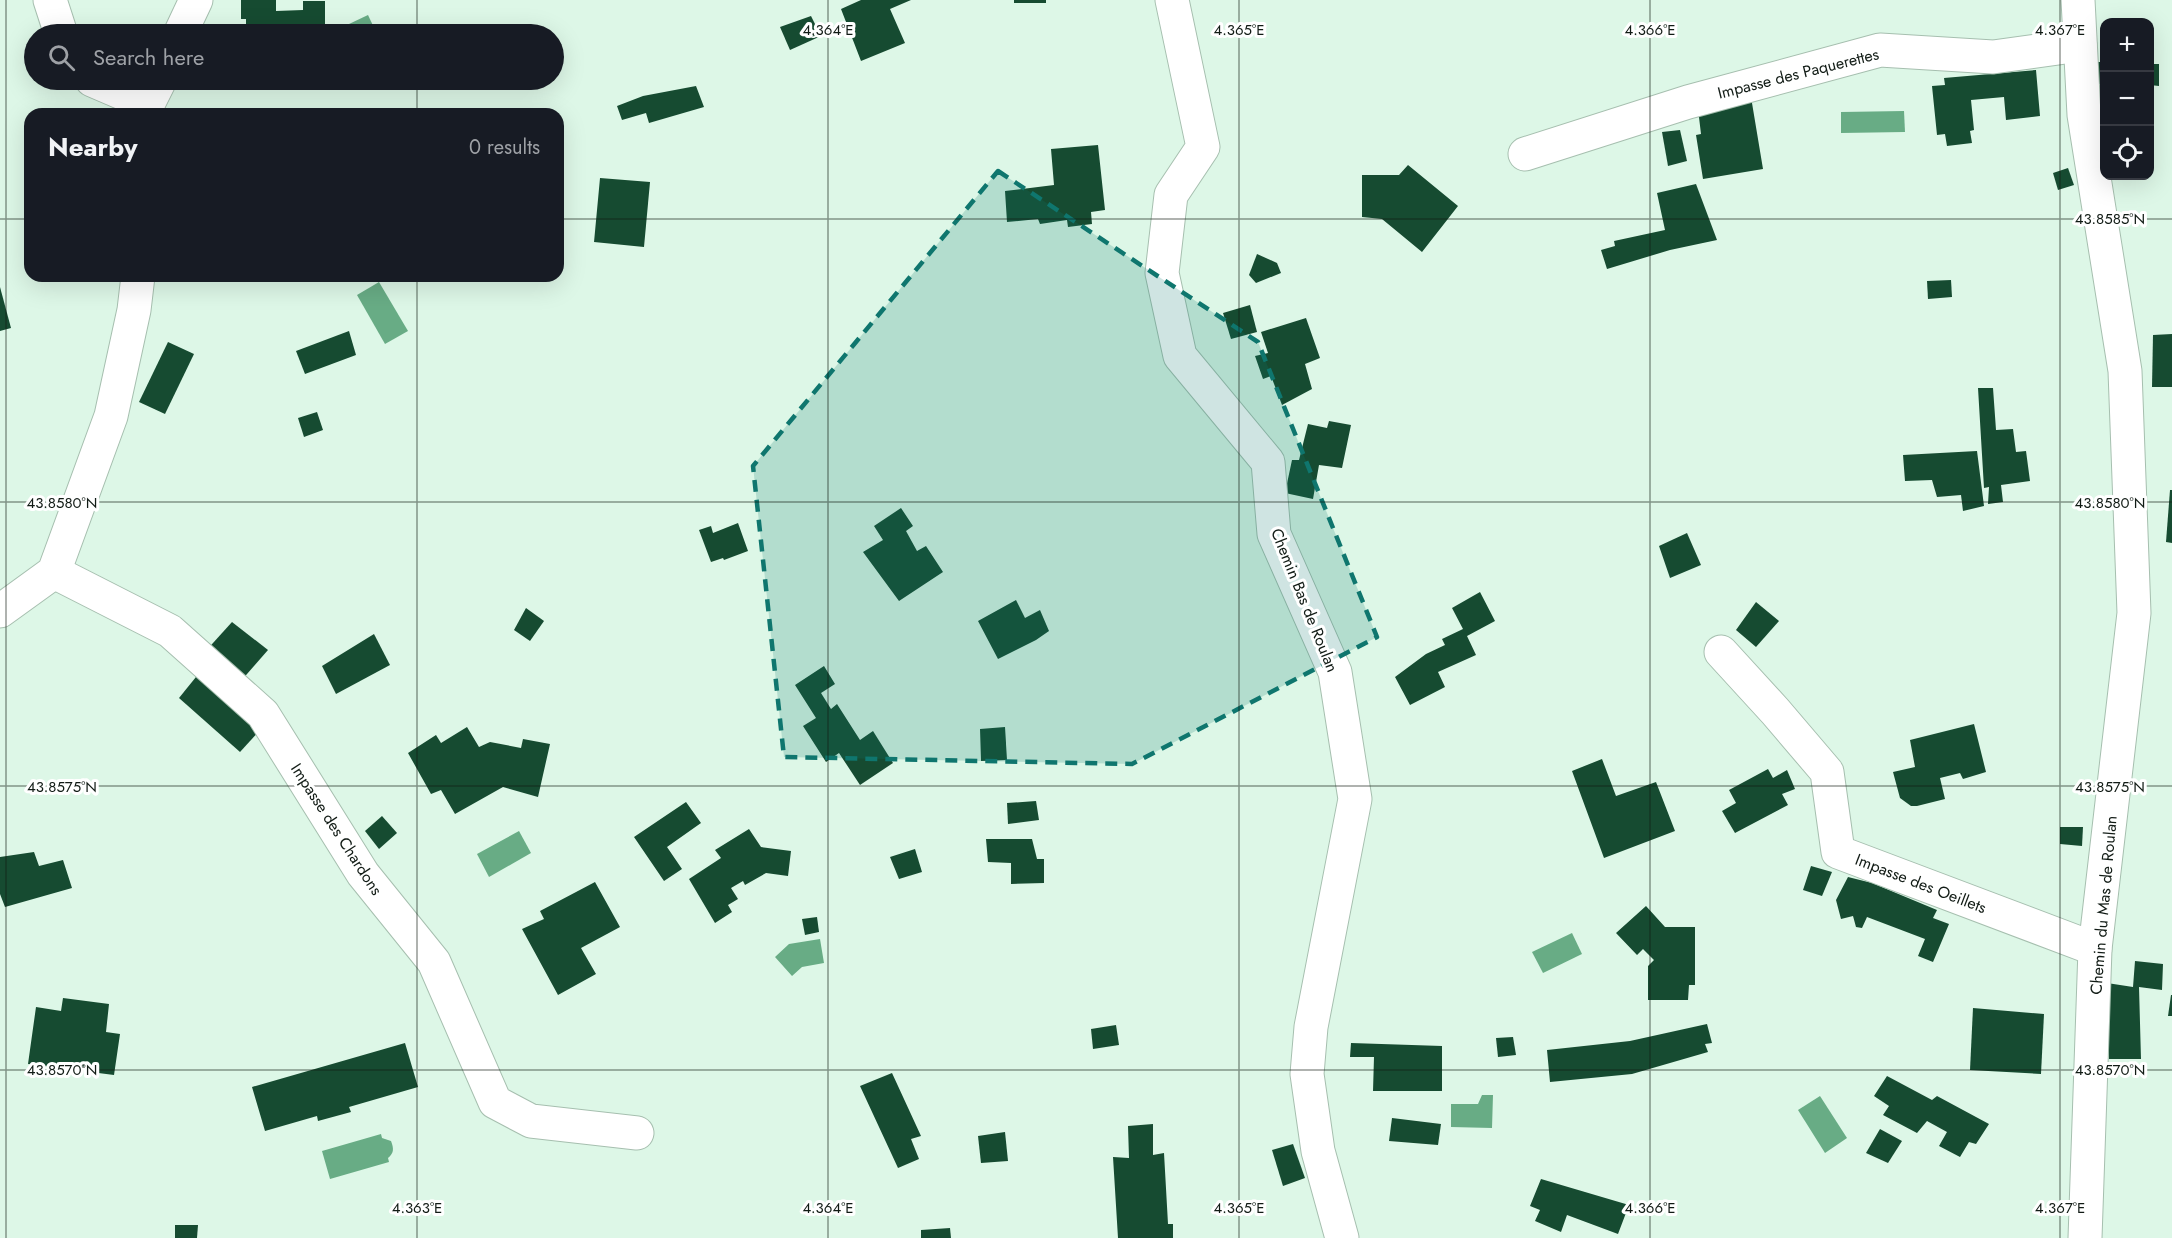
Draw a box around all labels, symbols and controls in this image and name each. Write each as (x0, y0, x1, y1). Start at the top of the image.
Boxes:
map controls (2100, 18, 2154, 180)
button: + (2100, 18, 2154, 72)
text: 4.364°E (802, 19, 854, 41)
text: 4.365°E (1214, 19, 1264, 41)
text: 4.366°E (1624, 19, 1676, 41)
text: 4.367°E (2035, 19, 2085, 41)
search box (24, 24, 564, 90)
icon: search (45, 41, 78, 74)
text: Search here (93, 41, 204, 73)
street label: Impasse des Paquerettes (1715, 42, 1881, 105)
button: − (2100, 72, 2154, 126)
button: locate (2100, 126, 2154, 180)
text: Nearby (48, 128, 137, 166)
text: 0 results (469, 133, 540, 162)
text: 43.8585°N (2075, 208, 2145, 230)
text: 43.8580°N (27, 492, 97, 514)
text: 43.8580°N (2075, 492, 2145, 514)
street label: Chemin Bas de Roulan (1265, 525, 1344, 676)
street label: Impasse des Chardons (285, 759, 388, 900)
text: 43.8575°N (27, 776, 97, 798)
text: 43.8575°N (2075, 776, 2145, 798)
street label: Chemin du Mas de Roulan (2084, 815, 2123, 996)
street label: Impasse des Oeillets (1852, 848, 1990, 919)
text: 43.8570°N (27, 1059, 97, 1081)
text: 43.8570°N (2075, 1059, 2145, 1081)
text: 4.363°E (392, 1197, 442, 1219)
text: 4.364°E (802, 1197, 854, 1219)
text: 4.365°E (1214, 1197, 1264, 1219)
text: 4.366°E (1624, 1197, 1676, 1219)
text: 4.367°E (2035, 1197, 2085, 1219)

